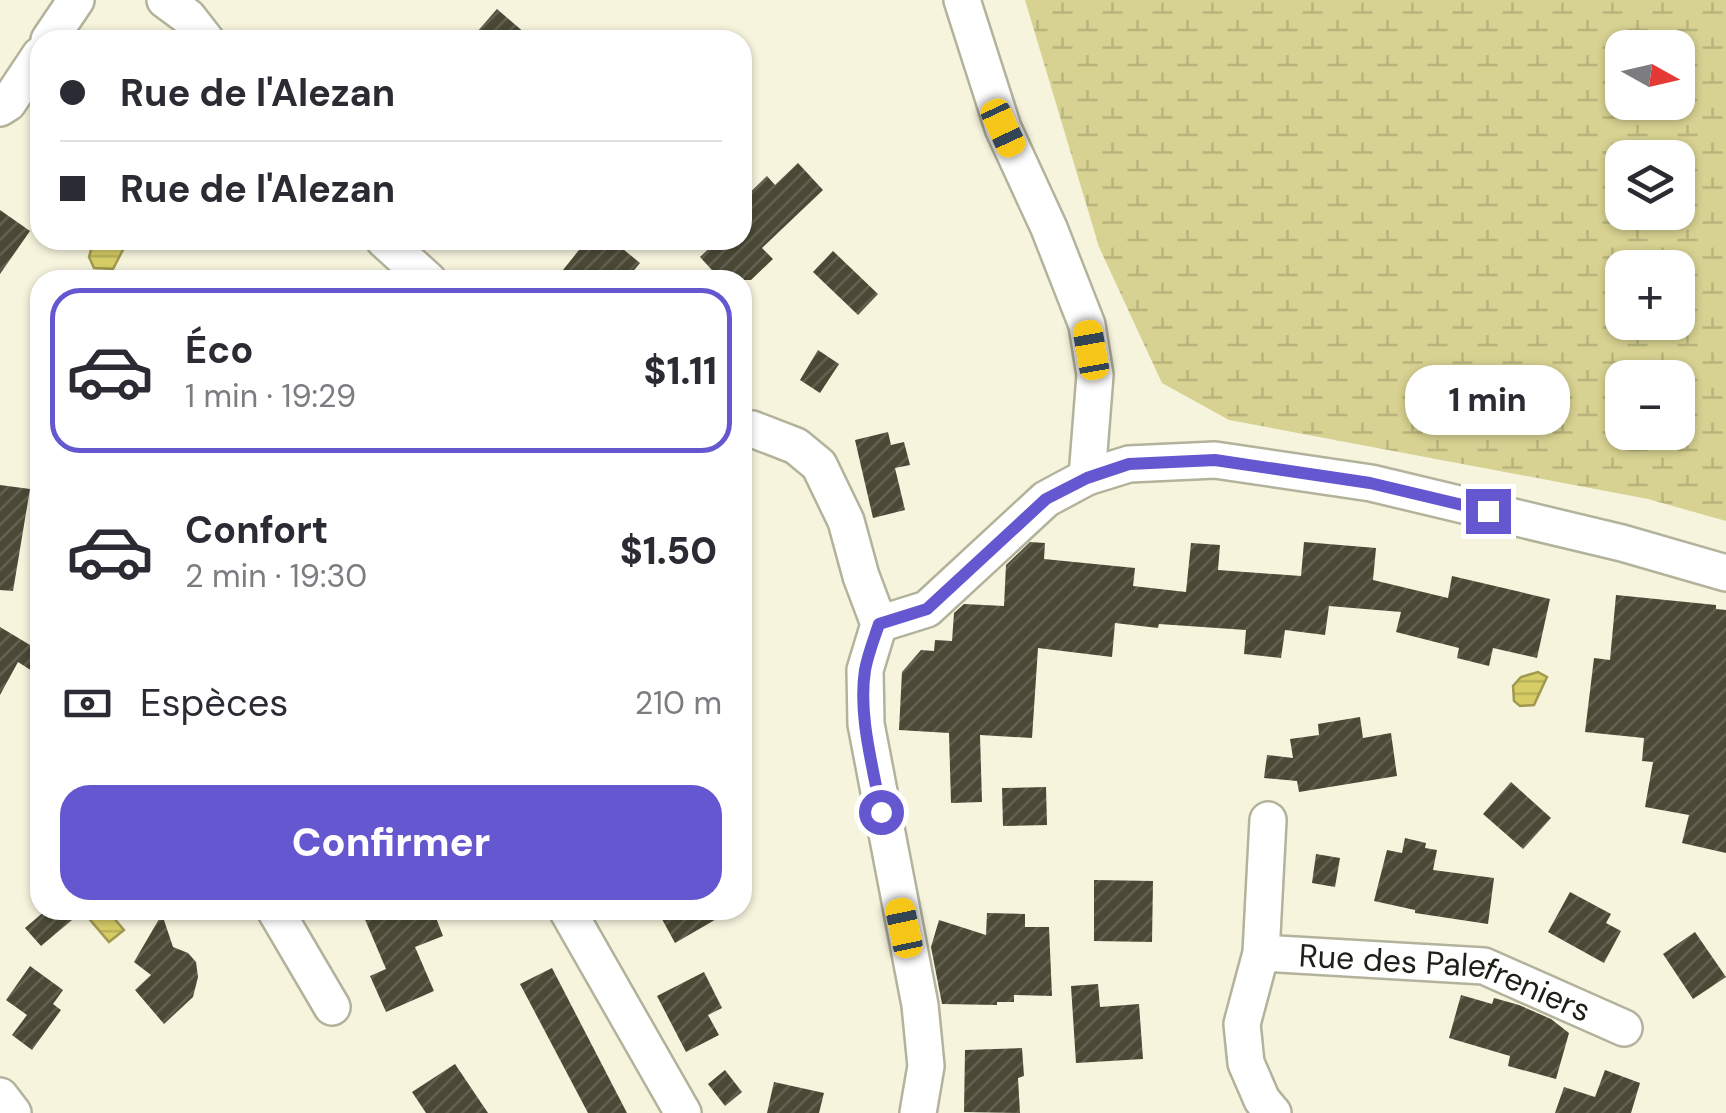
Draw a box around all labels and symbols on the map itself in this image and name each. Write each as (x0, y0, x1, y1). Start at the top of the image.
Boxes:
north arrow (1605, 30, 1695, 120)
car (977, 94, 1029, 162)
car (1071, 318, 1111, 382)
callout: 1 min (1406, 366, 1570, 436)
route end (1466, 489, 1511, 534)
route start (859, 790, 904, 835)
car (883, 896, 925, 960)
street label: Rue des Palefreniers (1298, 934, 1597, 1032)

